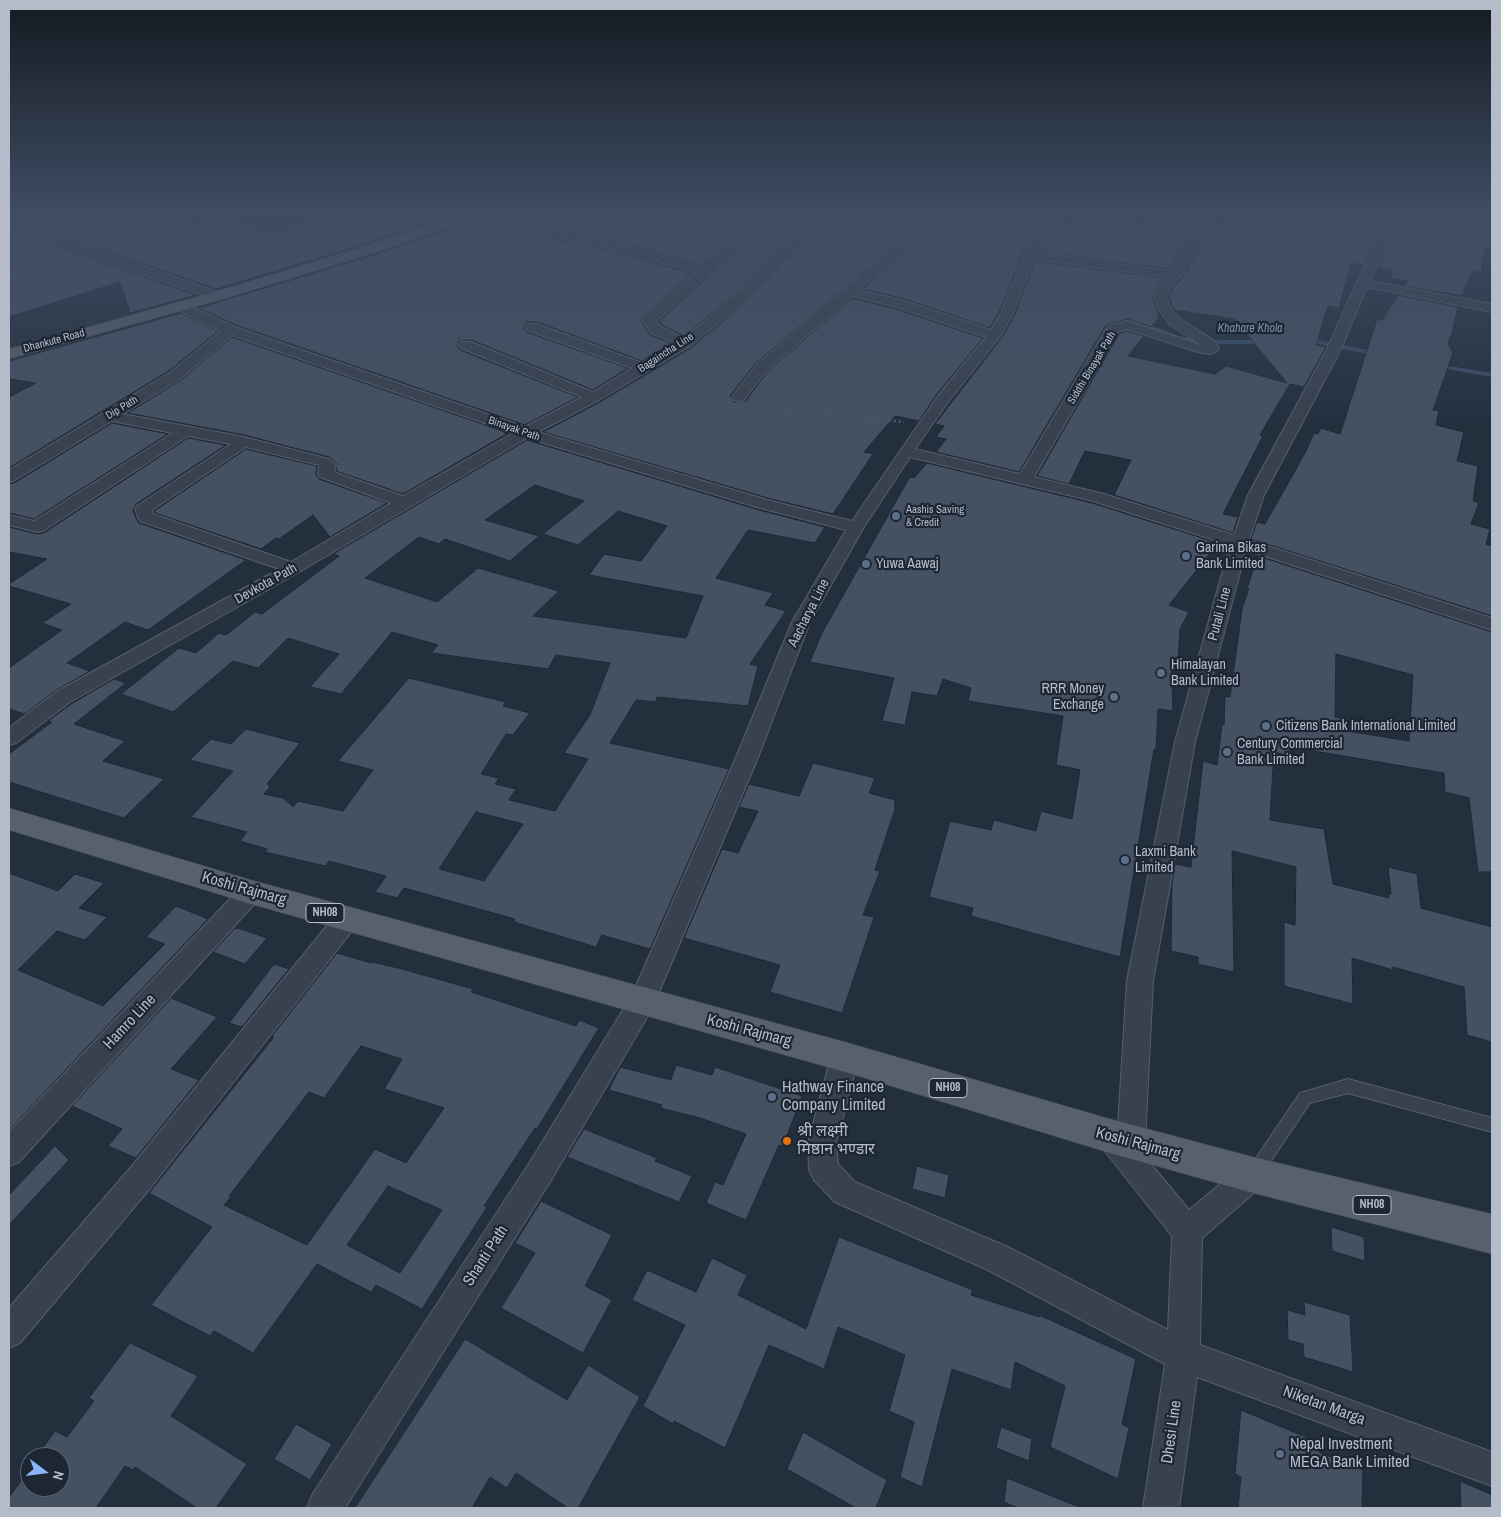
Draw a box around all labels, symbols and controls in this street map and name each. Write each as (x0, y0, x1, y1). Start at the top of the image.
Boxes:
water label: Khahare Khola (1217, 322, 1283, 336)
street label: Dhankute Road (22, 327, 86, 355)
street label: Siddhi Binayak Path (1065, 329, 1119, 407)
street label: Bagaincha Line (636, 330, 696, 376)
street label: Dip Path (104, 393, 140, 423)
street label: Binayak Path (486, 414, 542, 444)
place label: Aashis Saving & Credit (906, 503, 964, 529)
marker: Aashis Saving & Credit (890, 510, 902, 522)
place label: Garima Bikas Bank Limited (1196, 540, 1266, 572)
marker: Garima Bikas Bank Limited (1180, 550, 1192, 562)
place label: Yuwa Aawaj (876, 556, 939, 572)
marker: Yuwa Aawaj (860, 558, 872, 570)
street label: Devkota Path (232, 560, 300, 608)
street label: Aacharya Line (785, 576, 833, 650)
street label: Putali Line (1205, 585, 1235, 643)
place label: Himalayan Bank Limited (1171, 657, 1239, 690)
marker: Himalayan Bank Limited (1155, 667, 1167, 679)
place label: RRR Money Exchange (1041, 681, 1104, 714)
marker: RRR Money Exchange (1108, 691, 1120, 703)
place label: Citizens Bank International Limited (1276, 718, 1456, 734)
marker: Citizens Bank International Limited (1260, 720, 1272, 732)
place label: Century Commercial Bank Limited (1237, 736, 1342, 769)
marker: Century Commercial Bank Limited (1221, 746, 1233, 758)
place label: Laxmi Bank Limited (1135, 844, 1196, 876)
marker: Laxmi Bank Limited (1119, 854, 1131, 866)
street label: Koshi Rajmarg (200, 868, 288, 910)
road number: NH08 (306, 904, 344, 922)
street label: Hamro Line (100, 990, 160, 1054)
street label: Koshi Rajmarg (705, 1010, 793, 1052)
place label: Hathway Finance Company Limited (782, 1078, 886, 1116)
road number: NH08 (929, 1078, 967, 1098)
marker: Hathway Finance Company Limited (766, 1091, 778, 1103)
place label: श्री लक्ष्मी मिष्ठान भण्डार (797, 1122, 875, 1160)
street label: Koshi Rajmarg (1094, 1123, 1182, 1165)
marker: श्री लक्ष्मी मिष्ठान भण्डार (781, 1135, 793, 1147)
road number: NH08 (1353, 1196, 1391, 1214)
street label: Shanti Path (459, 1222, 513, 1290)
street label: Niketan Marga (1280, 1382, 1368, 1430)
street label: Dhesi Line (1158, 1399, 1186, 1465)
place label: Nepal Investment MEGA Bank Limited (1290, 1435, 1410, 1473)
north arrow (20, 1447, 70, 1497)
marker: Nepal Investment MEGA Bank Limited (1274, 1448, 1286, 1460)
text: N (49, 1469, 68, 1482)

